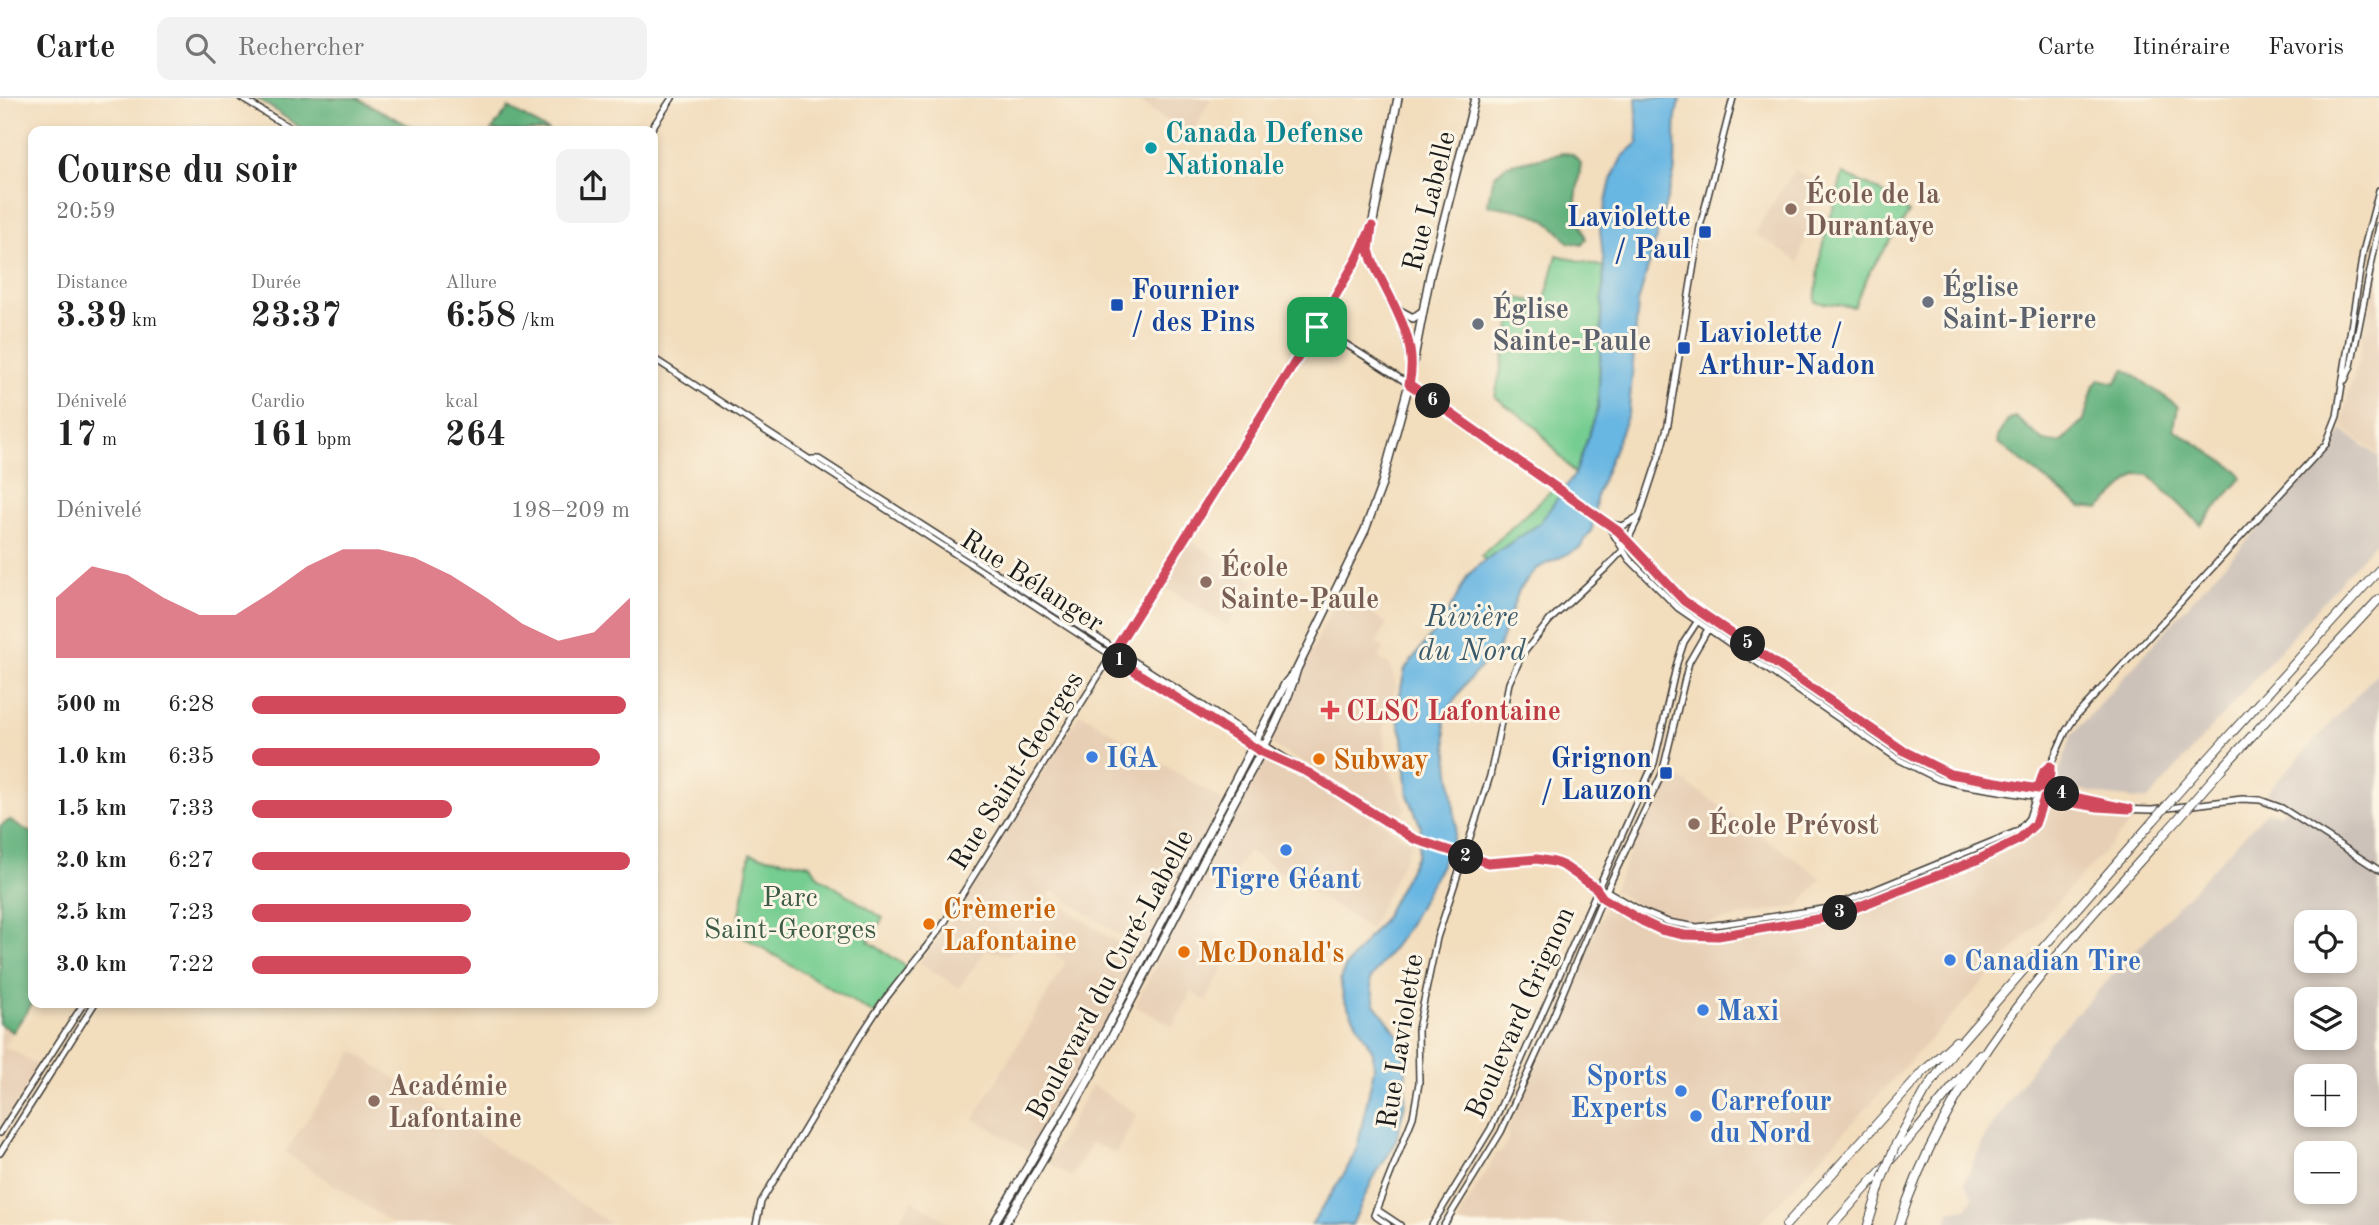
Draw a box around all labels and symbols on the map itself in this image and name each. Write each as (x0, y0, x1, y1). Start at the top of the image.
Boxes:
place label: Canada Defense Nationale (1165, 121, 1364, 181)
street label: Rue Labelle (1400, 129, 1462, 275)
marker: Canada Defense Nationale (1143, 140, 1159, 156)
place label: École de la Durantaye (1805, 175, 1940, 242)
marker: École de la Durantaye (1783, 201, 1799, 217)
place label: Laviolette / Paul (1567, 205, 1691, 265)
marker: Laviolette / Paul (1697, 224, 1713, 240)
place label: Église Saint-Pierre (1942, 268, 2097, 335)
place label: Fournier / des Pins (1131, 278, 1255, 338)
place label: Église Sainte-Paule (1492, 290, 1651, 357)
marker: Église Saint-Pierre (1920, 294, 1936, 310)
marker: Fournier / des Pins (1109, 297, 1125, 313)
pin (1287, 297, 1347, 357)
marker: Église Sainte-Paule (1470, 316, 1486, 332)
place label: Laviolette / Arthur-Nadon (1698, 321, 1875, 381)
marker: Laviolette / Arthur-Nadon (1676, 340, 1692, 356)
pin: 6 (1416, 384, 1450, 418)
street label: Rue Bélanger (955, 526, 1108, 639)
place label: École Sainte-Paule (1220, 548, 1379, 615)
marker: École Sainte-Paule (1198, 574, 1214, 590)
water label: Rivière du Nord (1418, 603, 1527, 667)
pin: 5 (1730, 626, 1766, 662)
pin: 1 (1102, 644, 1138, 678)
street label: Rue Saint-Georges (945, 667, 1090, 876)
place label: CLSC Lafontaine (1346, 699, 1561, 727)
marker: CLSC Lafontaine (1320, 700, 1340, 720)
place label: IGA (1106, 746, 1158, 774)
place label: Grignon / Lauzon (1541, 746, 1652, 806)
place label: Subway (1333, 748, 1429, 776)
marker: IGA (1084, 749, 1100, 765)
marker: Subway (1311, 751, 1327, 767)
marker: Grignon / Lauzon (1658, 765, 1674, 781)
pin: 4 (2044, 776, 2080, 812)
place label: École Prévost (1708, 806, 1879, 841)
marker: École Prévost (1686, 816, 1702, 832)
street label: Boulevard du Curé-Labelle (1023, 826, 1200, 1125)
pin: 2 (1448, 840, 1484, 874)
marker: Tigre Géant (1278, 842, 1294, 858)
place label: Tigre Géant (1211, 867, 1361, 895)
park label: Parc Saint-Georges (704, 885, 876, 945)
pin: 3 (1822, 896, 1857, 930)
place label: Crèmerie Lafontaine (943, 897, 1077, 957)
street label: Boulevard Grignon (1462, 903, 1581, 1123)
marker: Crèmerie Lafontaine (921, 916, 937, 932)
place label: McDonald's (1198, 941, 1344, 969)
marker: McDonald's (1176, 944, 1192, 960)
place label: Canadian Tire (1964, 949, 2141, 977)
street label: Rue Laviolette (1374, 952, 1430, 1131)
marker: Canadian Tire (1942, 952, 1958, 968)
place label: Maxi (1717, 999, 1779, 1027)
marker: Maxi (1695, 1002, 1711, 1018)
place label: Sports Experts (1570, 1064, 1667, 1124)
place label: Académie Lafontaine (388, 1074, 522, 1134)
marker: Sports Experts (1673, 1083, 1689, 1099)
place label: Carrefour du Nord (1710, 1089, 1832, 1149)
marker: Académie Lafontaine (366, 1093, 382, 1109)
marker: Carrefour du Nord (1688, 1108, 1704, 1124)

